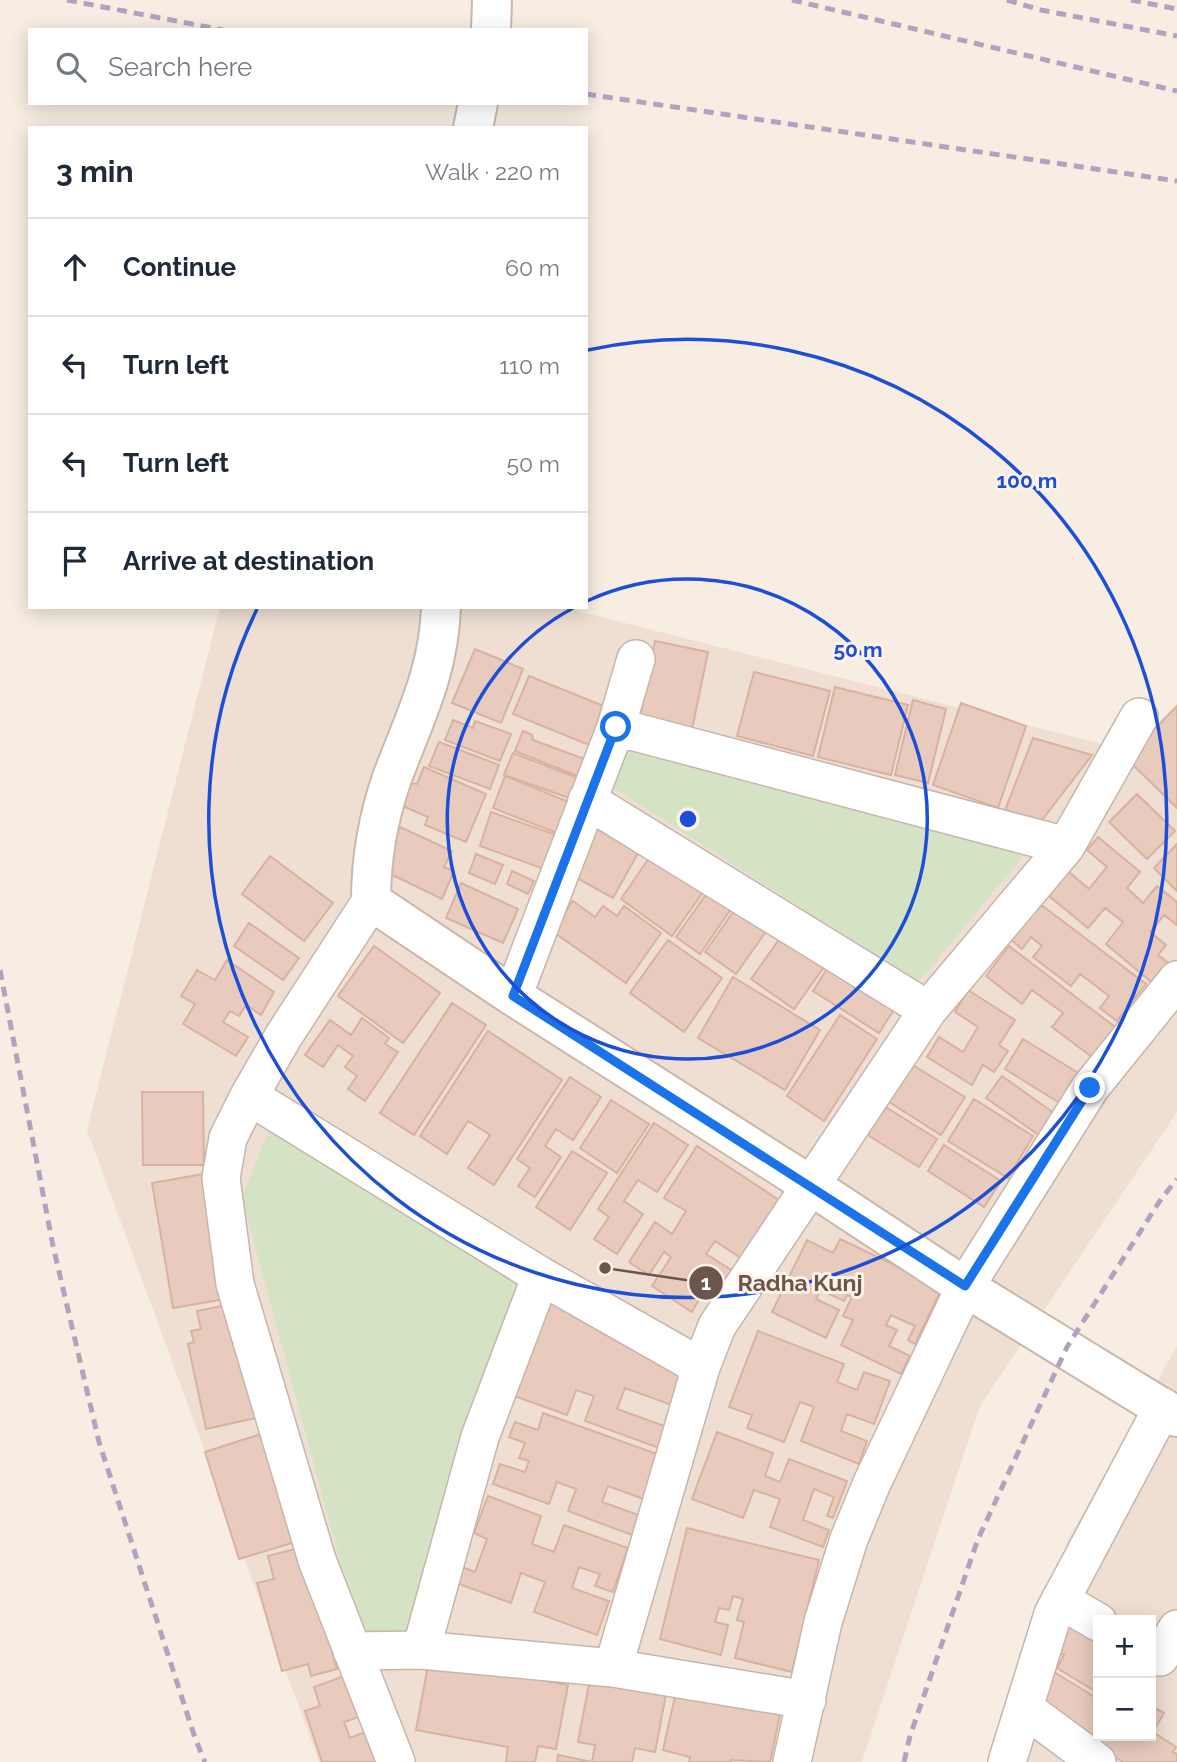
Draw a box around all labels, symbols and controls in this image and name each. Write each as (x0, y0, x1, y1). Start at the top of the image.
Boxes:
search box (28, 28, 588, 105)
icon: search (52, 48, 90, 86)
text: Search here (108, 52, 252, 82)
text: 3 min (56, 154, 134, 189)
text: Walk · 220 m (425, 158, 560, 185)
icon: ahead (56, 248, 94, 286)
text: Continue (123, 252, 236, 282)
text: 60 m (505, 254, 560, 281)
icon: left (56, 346, 94, 384)
text: Turn left (123, 350, 229, 380)
text: 110 m (499, 352, 560, 379)
icon: left (56, 444, 94, 482)
text: Turn left (123, 448, 229, 478)
text: 50 m (506, 450, 560, 477)
text: 100 m (997, 468, 1057, 493)
icon: arrive (56, 542, 94, 580)
text: Arrive at destination (123, 546, 374, 576)
text: 50 m (833, 637, 883, 662)
route start (600, 711, 631, 742)
centre of rings (676, 807, 700, 831)
route end (1074, 1072, 1105, 1103)
callout: Radha Kunj (688, 1261, 876, 1305)
text: Radha Kunj (738, 1269, 862, 1296)
text: 1 (701, 1270, 711, 1295)
map controls (1093, 1615, 1156, 1741)
button: + (1093, 1615, 1156, 1678)
button: − (1093, 1678, 1156, 1741)

